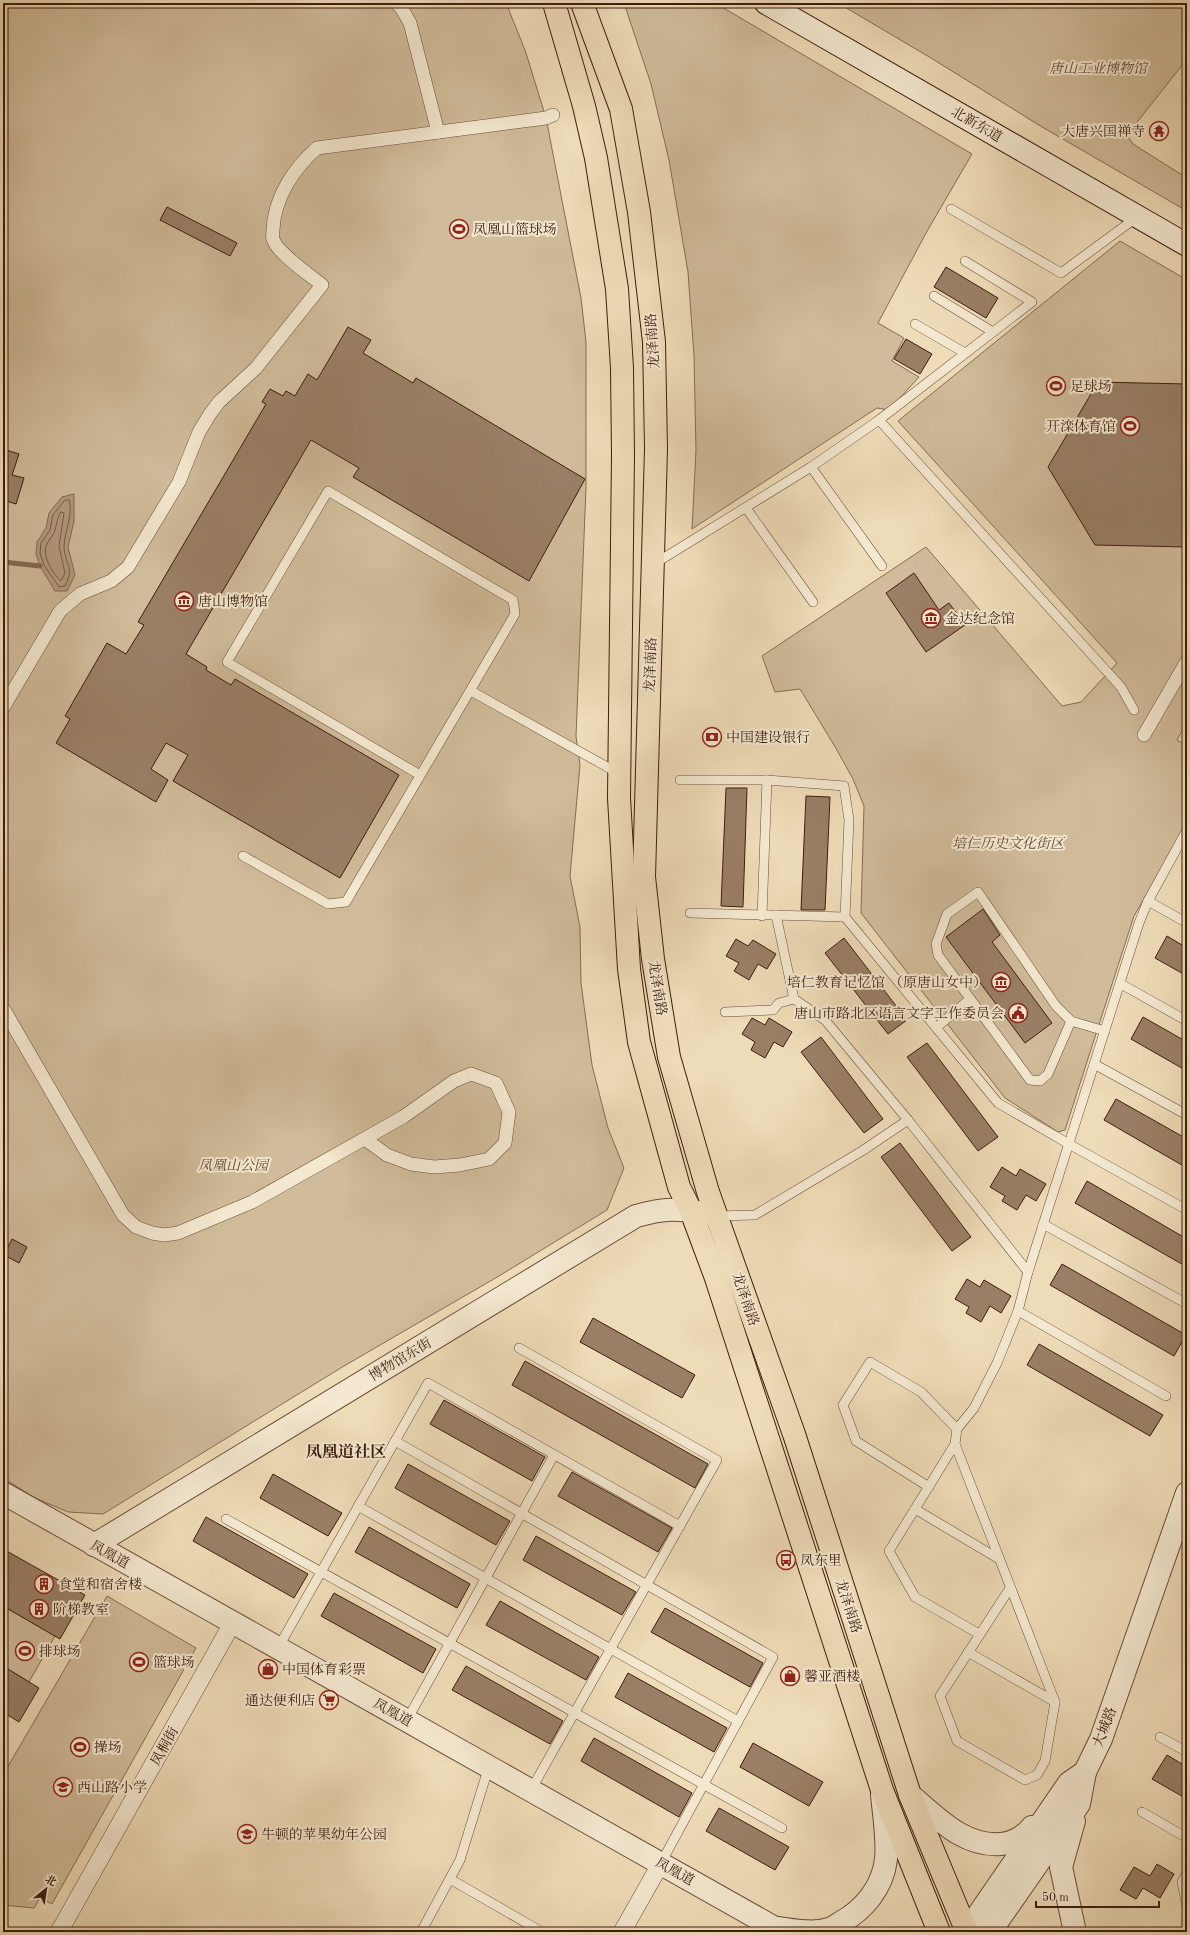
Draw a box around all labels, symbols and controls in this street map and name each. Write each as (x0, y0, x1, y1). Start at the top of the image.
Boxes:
park label: 唐山工业博物馆 (1049, 61, 1149, 76)
street label: 北新东道 (949, 104, 1005, 145)
temple icon: 大唐兴国禅寺 (1148, 120, 1170, 142)
place label: 大唐兴国禅寺 (1061, 124, 1145, 139)
sports icon: 凤凰山篮球场 (448, 218, 470, 240)
place label: 凤凰山篮球场 (473, 222, 557, 237)
street label: 龙泽南路 (643, 313, 662, 369)
sports icon: 足球场 (1045, 375, 1067, 397)
place label: 足球场 (1070, 379, 1112, 394)
sports icon: 开滦体育馆 (1119, 415, 1141, 437)
place label: 开滦体育馆 (1046, 419, 1116, 434)
museum icon: 唐山博物馆 (173, 590, 195, 612)
place label: 唐山博物馆 (198, 594, 268, 609)
museum icon: 金达纪念馆 (920, 607, 942, 629)
place label: 金达纪念馆 (945, 611, 1015, 626)
street label: 龙泽南路 (642, 637, 659, 693)
bank icon: 中国建设银行 (701, 726, 723, 748)
place label: 中国建设银行 (726, 730, 810, 745)
park label: 培仁历史文化街区 (952, 836, 1066, 851)
street label: 龙泽南路 (646, 959, 669, 1017)
museum icon: 培仁教育记忆馆 （原唐山女中） (990, 971, 1012, 993)
place label: 培仁教育记忆馆 （原唐山女中） (787, 975, 987, 990)
public building icon: 唐山市路北区语言文字工作委员会 (1007, 1002, 1029, 1024)
place label: 唐山市路北区语言文字工作委员会 (794, 1006, 1004, 1021)
park label: 凤凰山公园 (198, 1158, 270, 1173)
street label: 龙泽南路 (729, 1270, 762, 1328)
street label: 博物馆东街 (366, 1335, 434, 1384)
district label: 凤凰道社区 (306, 1443, 386, 1461)
street label: 凤凰道 (88, 1538, 132, 1571)
bus stop icon: 凤东里 (775, 1549, 797, 1571)
place label: 凤东里 (800, 1553, 842, 1568)
building icon: 食堂和宿舍楼 (33, 1573, 55, 1595)
place label: 食堂和宿舍楼 (58, 1577, 142, 1592)
street label: 龙泽南路 (833, 1577, 864, 1635)
building icon: 阶梯教室 (28, 1598, 50, 1620)
place label: 阶梯教室 (53, 1602, 109, 1617)
sports icon: 排球场 (14, 1640, 36, 1662)
place label: 排球场 (39, 1644, 81, 1659)
sports icon: 篮球场 (128, 1651, 150, 1673)
place label: 篮球场 (153, 1655, 195, 1670)
shop icon: 中国体育彩票 (257, 1658, 279, 1680)
place label: 中国体育彩票 (282, 1662, 366, 1677)
shop icon: 馨亚酒楼 (779, 1665, 801, 1687)
place label: 馨亚酒楼 (804, 1669, 860, 1684)
supermarket icon: 通达便利店 (318, 1689, 340, 1711)
place label: 通达便利店 (245, 1693, 315, 1708)
street label: 凤凰道 (371, 1696, 415, 1729)
street label: 大城路 (1090, 1705, 1119, 1749)
street label: 凤桐街 (148, 1724, 181, 1768)
sports icon: 操场 (69, 1736, 91, 1758)
place label: 操场 (94, 1740, 122, 1755)
school or university icon: 西山路小学 (52, 1776, 74, 1798)
place label: 西山路小学 (77, 1780, 147, 1795)
school or university icon: 牛顿的苹果幼年公园 (236, 1823, 258, 1845)
place label: 牛顿的苹果幼年公园 (261, 1827, 387, 1842)
street label: 凤凰道 (653, 1855, 697, 1888)
north arrow (26, 1869, 66, 1909)
text: 北 (43, 1873, 58, 1889)
scale bar (1036, 1883, 1159, 1909)
text: 50 m (1042, 1891, 1069, 1904)

